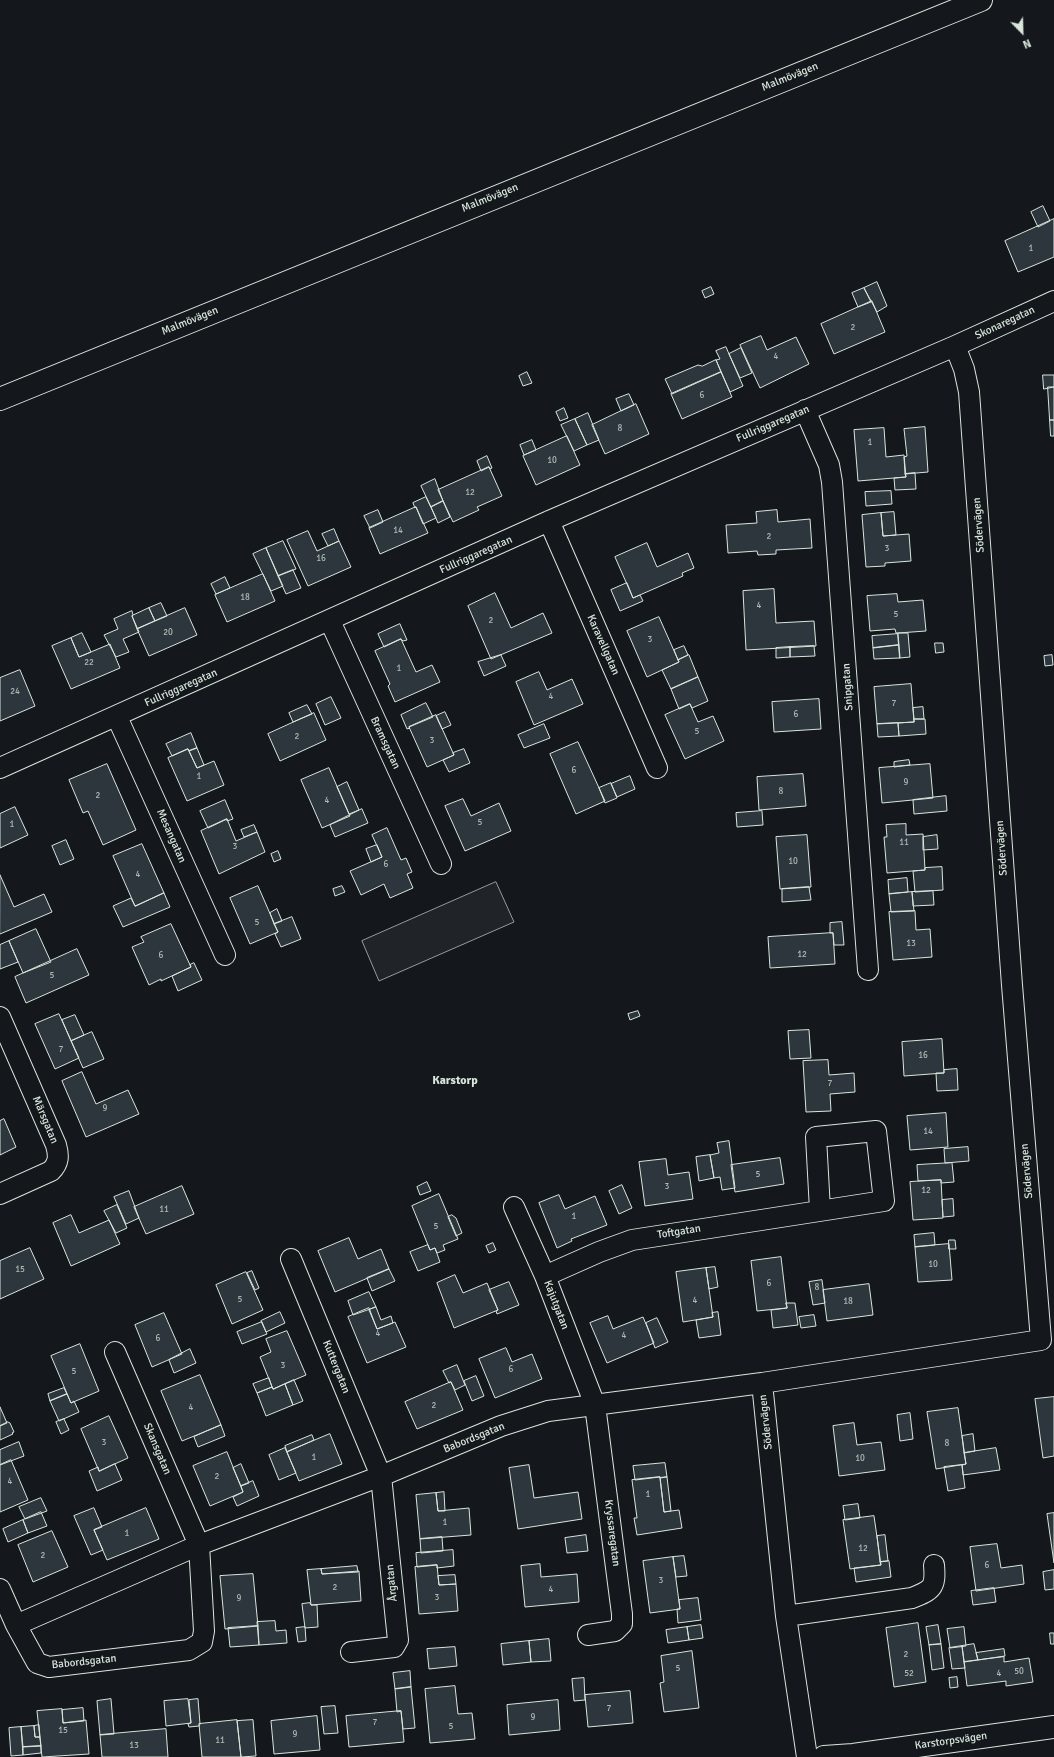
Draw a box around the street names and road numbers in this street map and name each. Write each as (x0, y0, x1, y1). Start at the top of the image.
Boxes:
street label: Malmövägen (760, 60, 820, 94)
street label: Malmövägen (460, 181, 520, 215)
street label: Skonaregatan (973, 303, 1037, 343)
street label: Malmövägen (160, 304, 220, 338)
street label: Fullriggaregatan (734, 403, 812, 445)
street label: Södervägen (970, 497, 988, 553)
street label: Fullriggaregatan (438, 533, 514, 577)
street label: Karavellgatan (584, 613, 622, 677)
street label: Snipgatan (840, 663, 856, 711)
street label: Fullriggaregatan (143, 666, 219, 710)
street label: Bramsgatan (367, 715, 403, 771)
street label: Mesangatan (153, 807, 189, 865)
street label: Södervägen (993, 820, 1011, 876)
street label: Märsgatan (29, 1094, 61, 1146)
street label: Södervägen (1018, 1143, 1036, 1199)
street label: Toftgatan (656, 1222, 702, 1242)
street label: Kajutgatan (541, 1278, 571, 1332)
street label: Kuttergatan (319, 1339, 353, 1395)
street label: Södervägen (757, 1394, 775, 1450)
street label: Babordsgatan (441, 1420, 507, 1456)
street label: Skansgatan (140, 1421, 174, 1477)
street label: Kryssaregatan (601, 1499, 623, 1567)
street label: Årgatan (383, 1564, 401, 1602)
street label: Babordsgatan (51, 1652, 117, 1672)
street label: Karstorpsvägen (914, 1729, 988, 1753)

